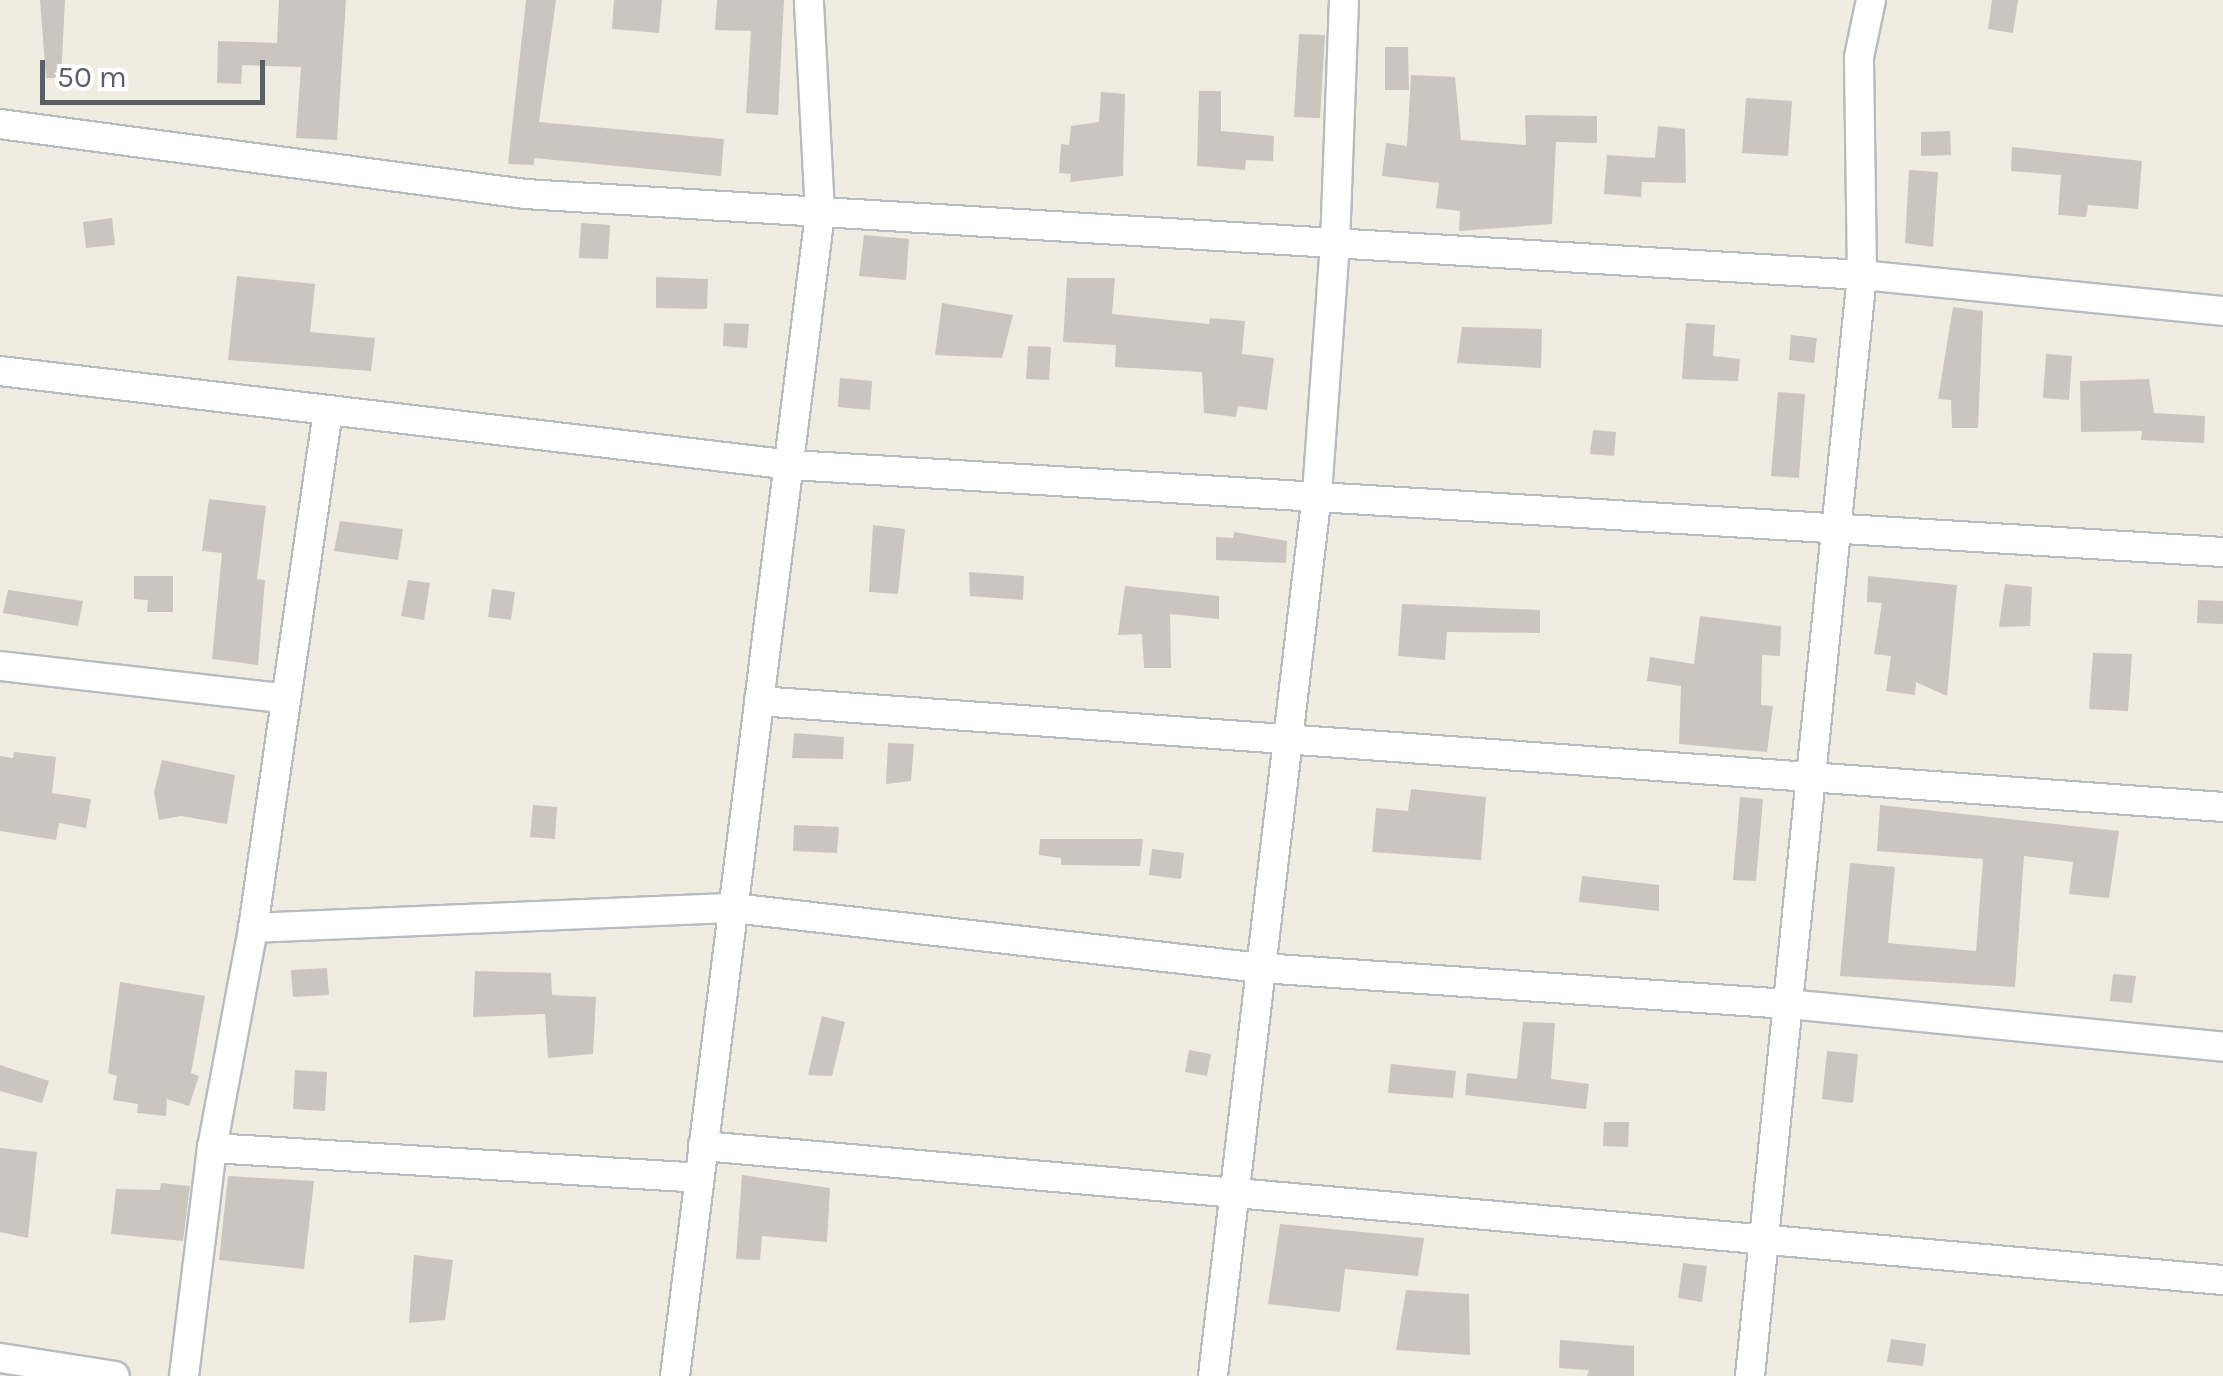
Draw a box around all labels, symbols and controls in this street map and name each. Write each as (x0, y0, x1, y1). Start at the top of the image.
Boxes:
scale bar (45, 40, 270, 102)
text: 50 m (57, 59, 127, 95)

